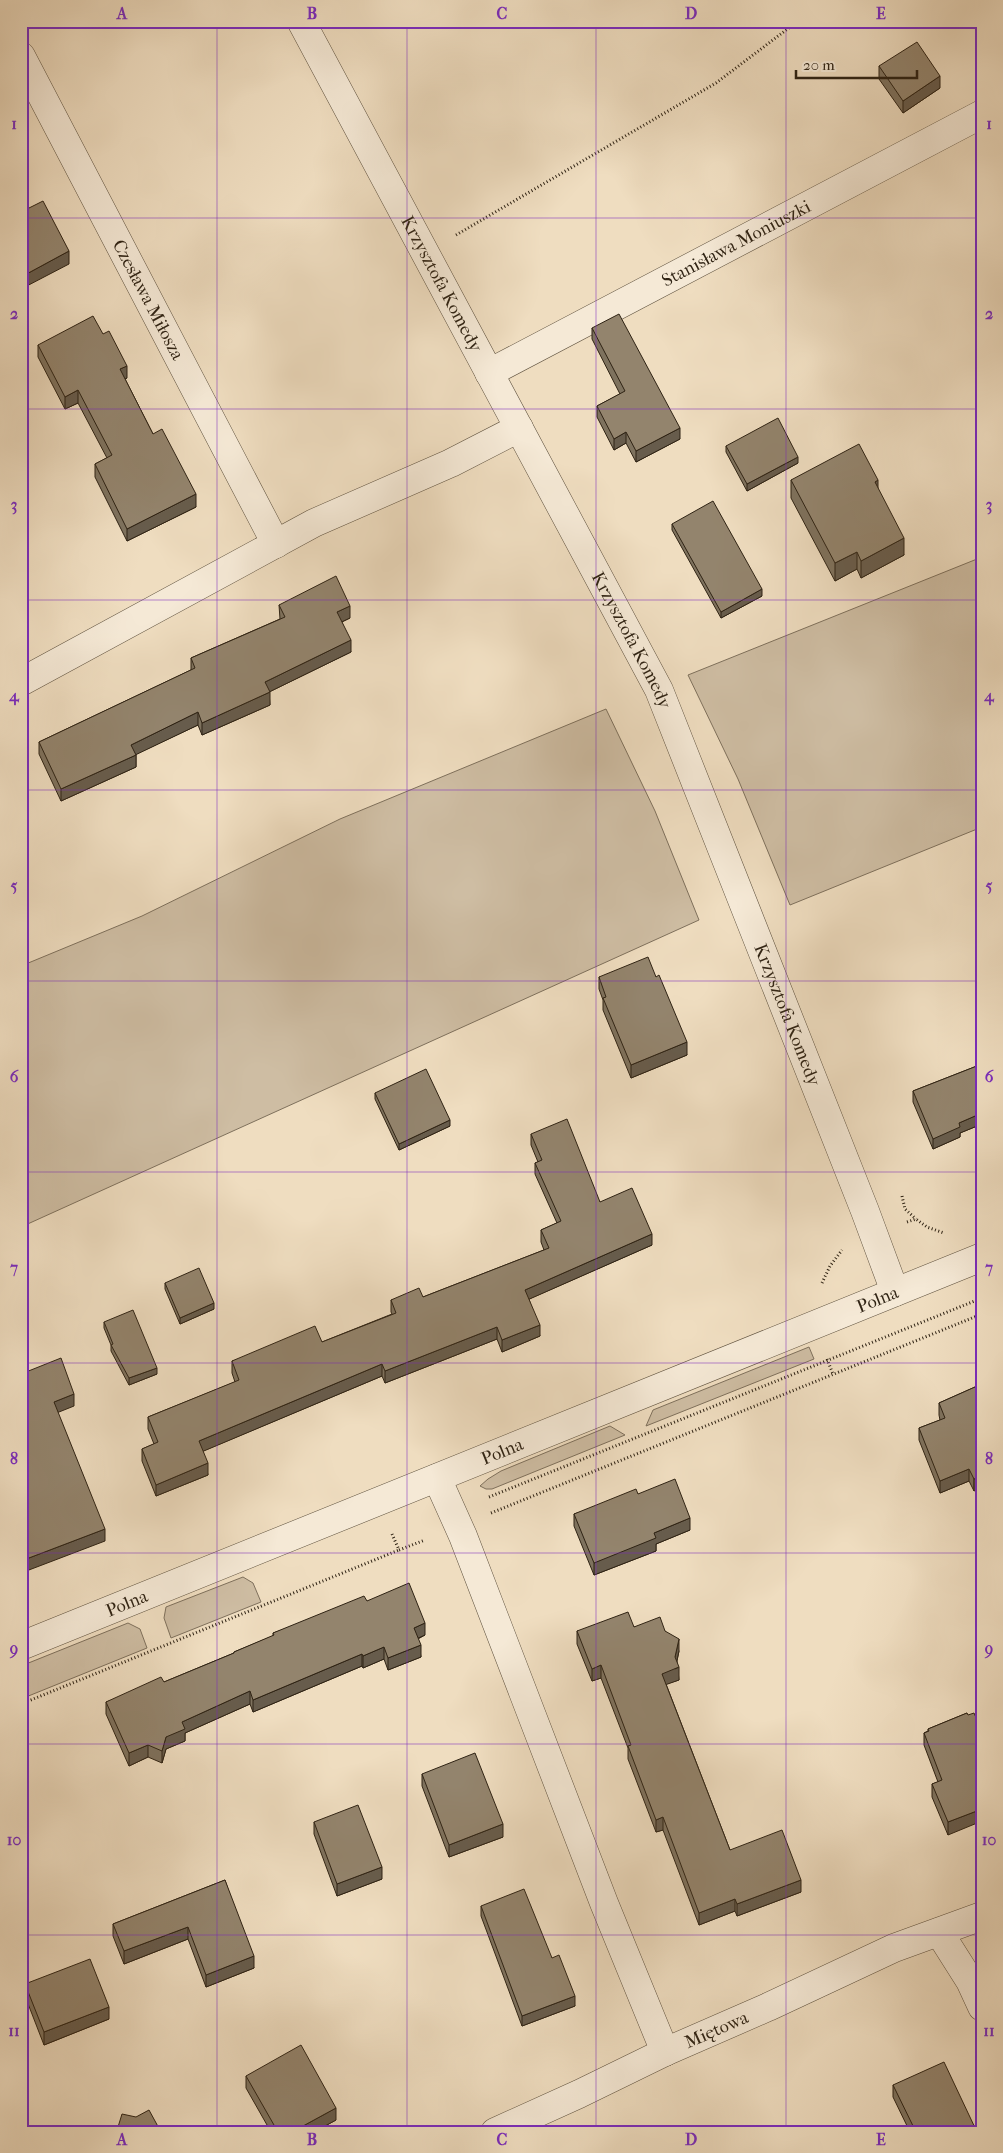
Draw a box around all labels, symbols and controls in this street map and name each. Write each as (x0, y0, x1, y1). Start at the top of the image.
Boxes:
text: A (116, 4, 128, 23)
text: B (307, 4, 317, 23)
text: C (497, 4, 508, 23)
text: D (685, 4, 697, 23)
text: E (876, 4, 886, 23)
scale bar (796, 48, 917, 80)
text: 20 m (803, 56, 835, 74)
text: 1 (11, 114, 17, 133)
text: 1 (986, 114, 992, 133)
street label: Stanisława Moniuszki (658, 196, 815, 291)
street label: Krzysztofa Komedy (396, 212, 487, 357)
street label: Czesława Miłosza (108, 236, 188, 364)
text: 2 (10, 304, 18, 323)
text: 2 (985, 304, 993, 323)
text: 3 (11, 495, 17, 515)
text: 3 (986, 495, 992, 515)
street label: Krzysztofa Komedy (587, 569, 676, 713)
text: 4 (8, 686, 20, 706)
text: 4 (983, 686, 995, 706)
text: 5 (11, 876, 18, 895)
text: 5 (986, 876, 993, 895)
street label: Krzysztofa Komedy (749, 941, 825, 1090)
text: 6 (10, 1067, 19, 1086)
text: 6 (985, 1067, 994, 1086)
text: 7 (9, 1258, 18, 1277)
text: 7 (984, 1258, 993, 1277)
street label: Polna (854, 1282, 902, 1318)
street label: Polna (478, 1434, 527, 1470)
text: 8 (10, 1449, 18, 1468)
text: 8 (985, 1449, 993, 1468)
street label: Polna (103, 1586, 151, 1622)
text: 9 (9, 1639, 18, 1659)
text: 9 (984, 1639, 993, 1659)
text: 10 (7, 1830, 21, 1849)
text: 10 (982, 1830, 996, 1849)
street label: Miętowa (682, 2007, 752, 2053)
text: 11 (8, 2021, 20, 2040)
text: 11 (983, 2021, 995, 2040)
text: A (116, 2130, 128, 2149)
text: B (307, 2130, 317, 2149)
text: C (497, 2130, 508, 2149)
text: D (685, 2130, 697, 2149)
text: E (876, 2130, 886, 2149)

